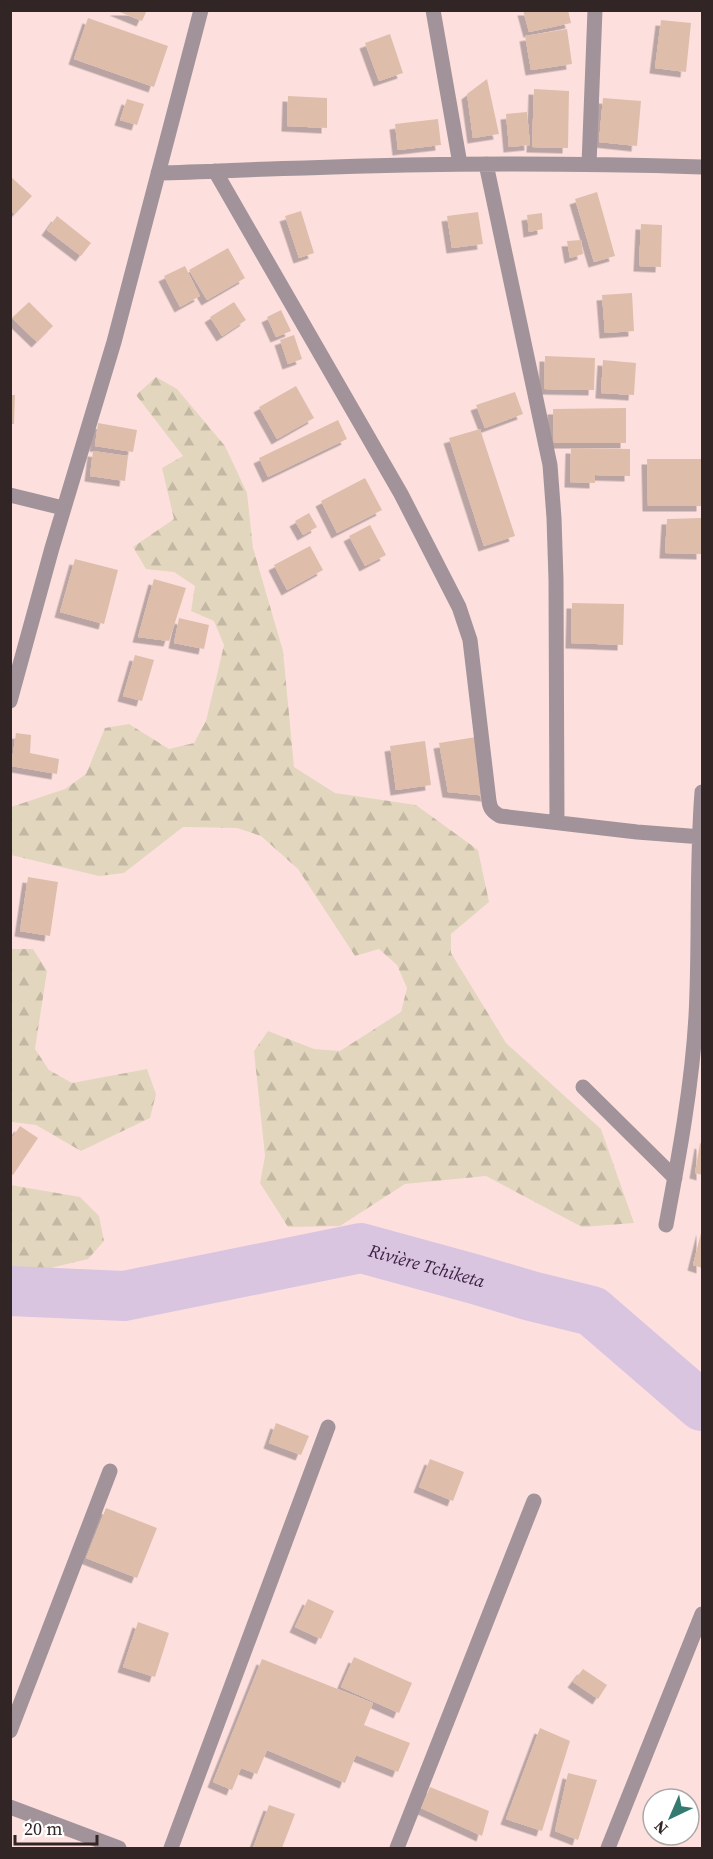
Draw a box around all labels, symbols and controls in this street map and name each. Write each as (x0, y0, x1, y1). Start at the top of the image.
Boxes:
water label: Rivière Tchiketa (365, 1237, 488, 1294)
north arrow (641, 1787, 701, 1847)
scale bar (15, 1808, 98, 1846)
text: 20 m (24, 1816, 62, 1841)
text: N (648, 1816, 672, 1840)

